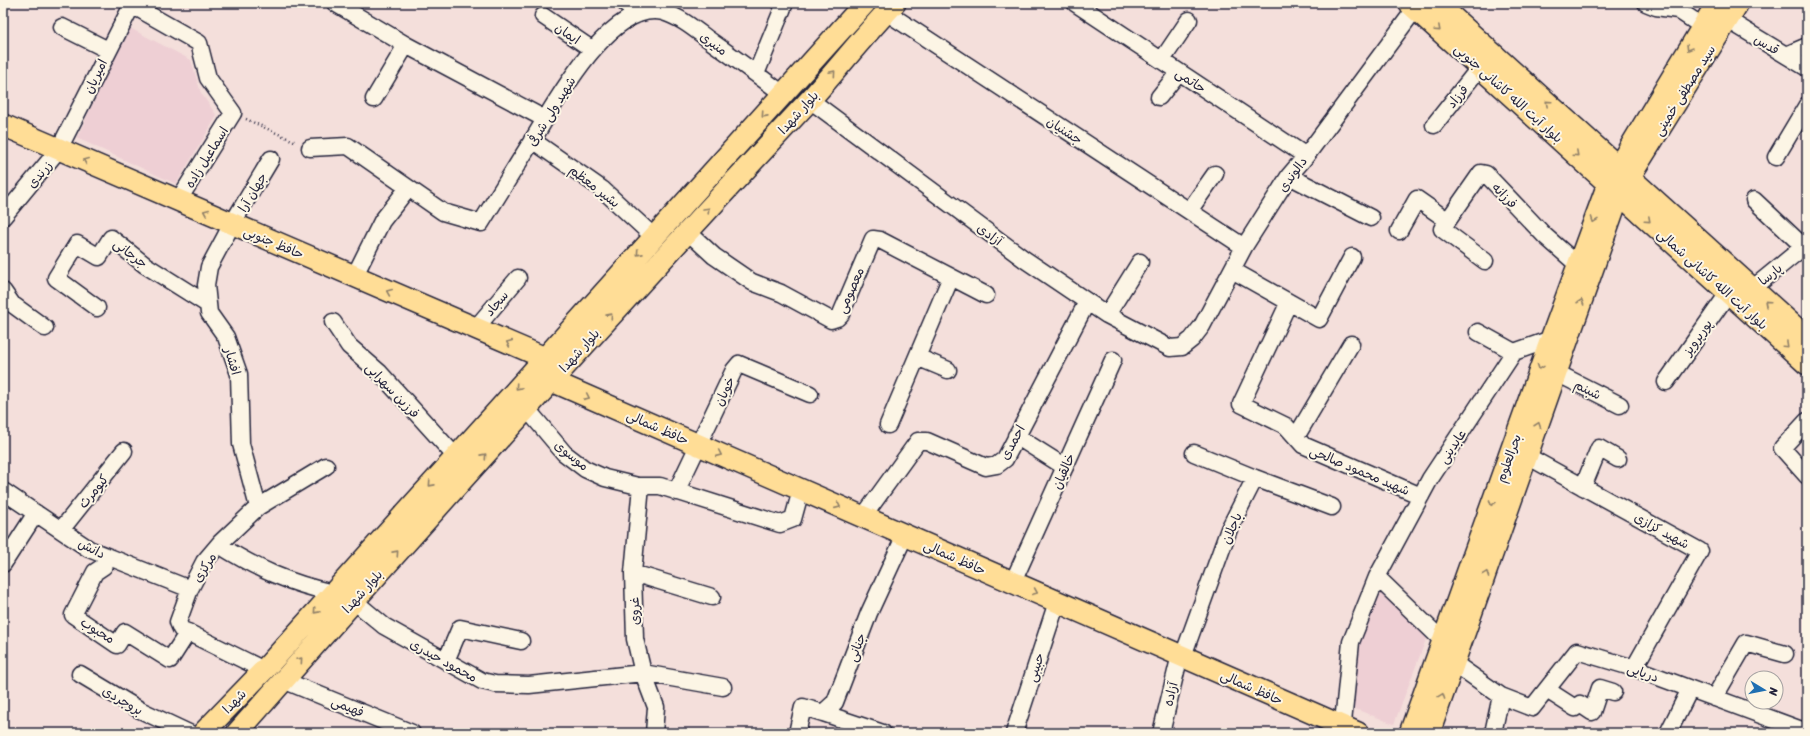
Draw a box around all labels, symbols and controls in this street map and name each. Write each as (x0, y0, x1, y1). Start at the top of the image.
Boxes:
street label: ایمان (550, 16, 585, 50)
one-way arrow (1433, 24, 1441, 32)
street label: منیری (695, 25, 733, 62)
street label: قدس (1749, 28, 1784, 61)
street label: بلوار آیت الله کاشانی جنوبی (1449, 38, 1568, 149)
street label: سید مصطفی خمینی (1647, 40, 1722, 140)
one-way arrow (1686, 44, 1694, 51)
street label: امیریان (77, 55, 114, 98)
street label: حاتمی (1170, 62, 1211, 99)
one-way arrow (829, 70, 836, 78)
street label: شهید ولی شرفی (521, 72, 582, 151)
street label: فرزاد (1441, 79, 1474, 113)
street label: بلوار شهدا (772, 85, 825, 140)
one-way arrow (1545, 101, 1552, 108)
one-way arrow (761, 110, 768, 118)
street label: جشنیان (1042, 110, 1088, 151)
street label: اسماعیل زاده (178, 122, 235, 193)
one-way arrow (1571, 149, 1578, 156)
street label: دالوندی (1271, 152, 1313, 197)
street label: زرندی (21, 155, 58, 194)
one-way arrow (83, 158, 91, 166)
street label: بشیر معظم (564, 159, 625, 214)
street label: جهان آرا (232, 168, 273, 217)
street label: فرزانه (1486, 177, 1523, 214)
one-way arrow (702, 207, 710, 215)
one-way arrow (202, 209, 209, 217)
one-way arrow (1644, 215, 1651, 222)
one-way arrow (1591, 216, 1599, 223)
street label: آزادی (972, 217, 1008, 252)
street label: حافظ جنوبی (240, 219, 308, 266)
street label: بلوار آیت الله کاشانی شمالی (1652, 223, 1773, 336)
street label: جرجانی (108, 233, 153, 274)
one-way arrow (636, 248, 644, 256)
street label: پارسا (1753, 257, 1788, 292)
street label: معصومی (830, 263, 871, 317)
street label: سجاد (478, 285, 514, 322)
one-way arrow (386, 288, 393, 296)
one-way arrow (1577, 299, 1585, 306)
one-way arrow (1765, 300, 1772, 307)
one-way arrow (606, 313, 613, 321)
street label: پورپرویز (1676, 314, 1719, 361)
street label: بلوار شهدا (553, 323, 606, 378)
one-way arrow (505, 340, 513, 348)
one-way arrow (1781, 340, 1789, 348)
street label: افشار (217, 344, 247, 378)
street label: فرزین سهرابی (360, 357, 426, 424)
one-way arrow (1537, 364, 1545, 371)
street label: خوبان (707, 372, 742, 410)
street label: شبنم (1570, 373, 1605, 406)
one-way arrow (516, 382, 523, 390)
one-way arrow (584, 392, 591, 400)
street label: حافظ شمالی (623, 403, 693, 451)
street label: احمدی (993, 420, 1031, 464)
one-way arrow (1534, 421, 1542, 428)
street label: عابدینی (1432, 424, 1473, 468)
street label: بحرالعلوم (1489, 431, 1528, 486)
street label: موسوی (549, 434, 594, 477)
street label: شهید محمود صالحی (1306, 439, 1414, 502)
one-way arrow (715, 449, 723, 457)
street label: خالقیان (1045, 449, 1082, 493)
one-way arrow (479, 453, 486, 461)
street label: کیومرث (72, 469, 115, 514)
one-way arrow (429, 479, 436, 487)
one-way arrow (1489, 499, 1497, 506)
one-way arrow (834, 501, 842, 509)
street label: شهید کزازی (1630, 506, 1694, 555)
street label: باجلان (1214, 509, 1249, 548)
street label: دانش (74, 532, 110, 565)
street label: حافظ شمالی (920, 533, 990, 581)
street label: مرکزی (186, 548, 223, 587)
one-way arrow (392, 550, 399, 557)
street label: بلوار شهدا (336, 564, 389, 619)
one-way arrow (1481, 570, 1489, 577)
one-way arrow (1031, 587, 1038, 595)
street label: غروی (623, 597, 646, 625)
one-way arrow (314, 607, 321, 614)
street label: محبوب (76, 611, 120, 650)
street label: جنانی (841, 629, 872, 665)
street label: محمود حیدری (406, 632, 482, 689)
street label: حبیبی (1020, 649, 1051, 685)
street label: دریایی (1624, 656, 1662, 689)
one-way arrow (296, 657, 303, 665)
street label: حافظ شمالی (1217, 663, 1287, 711)
north arrow (1744, 670, 1784, 710)
street label: بروجردی (98, 679, 148, 722)
street label: آزاده (1156, 679, 1185, 709)
street label: شهدا (217, 684, 252, 719)
text: N (1763, 685, 1784, 697)
street label: فهیمی (328, 689, 368, 723)
one-way arrow (1437, 693, 1446, 700)

